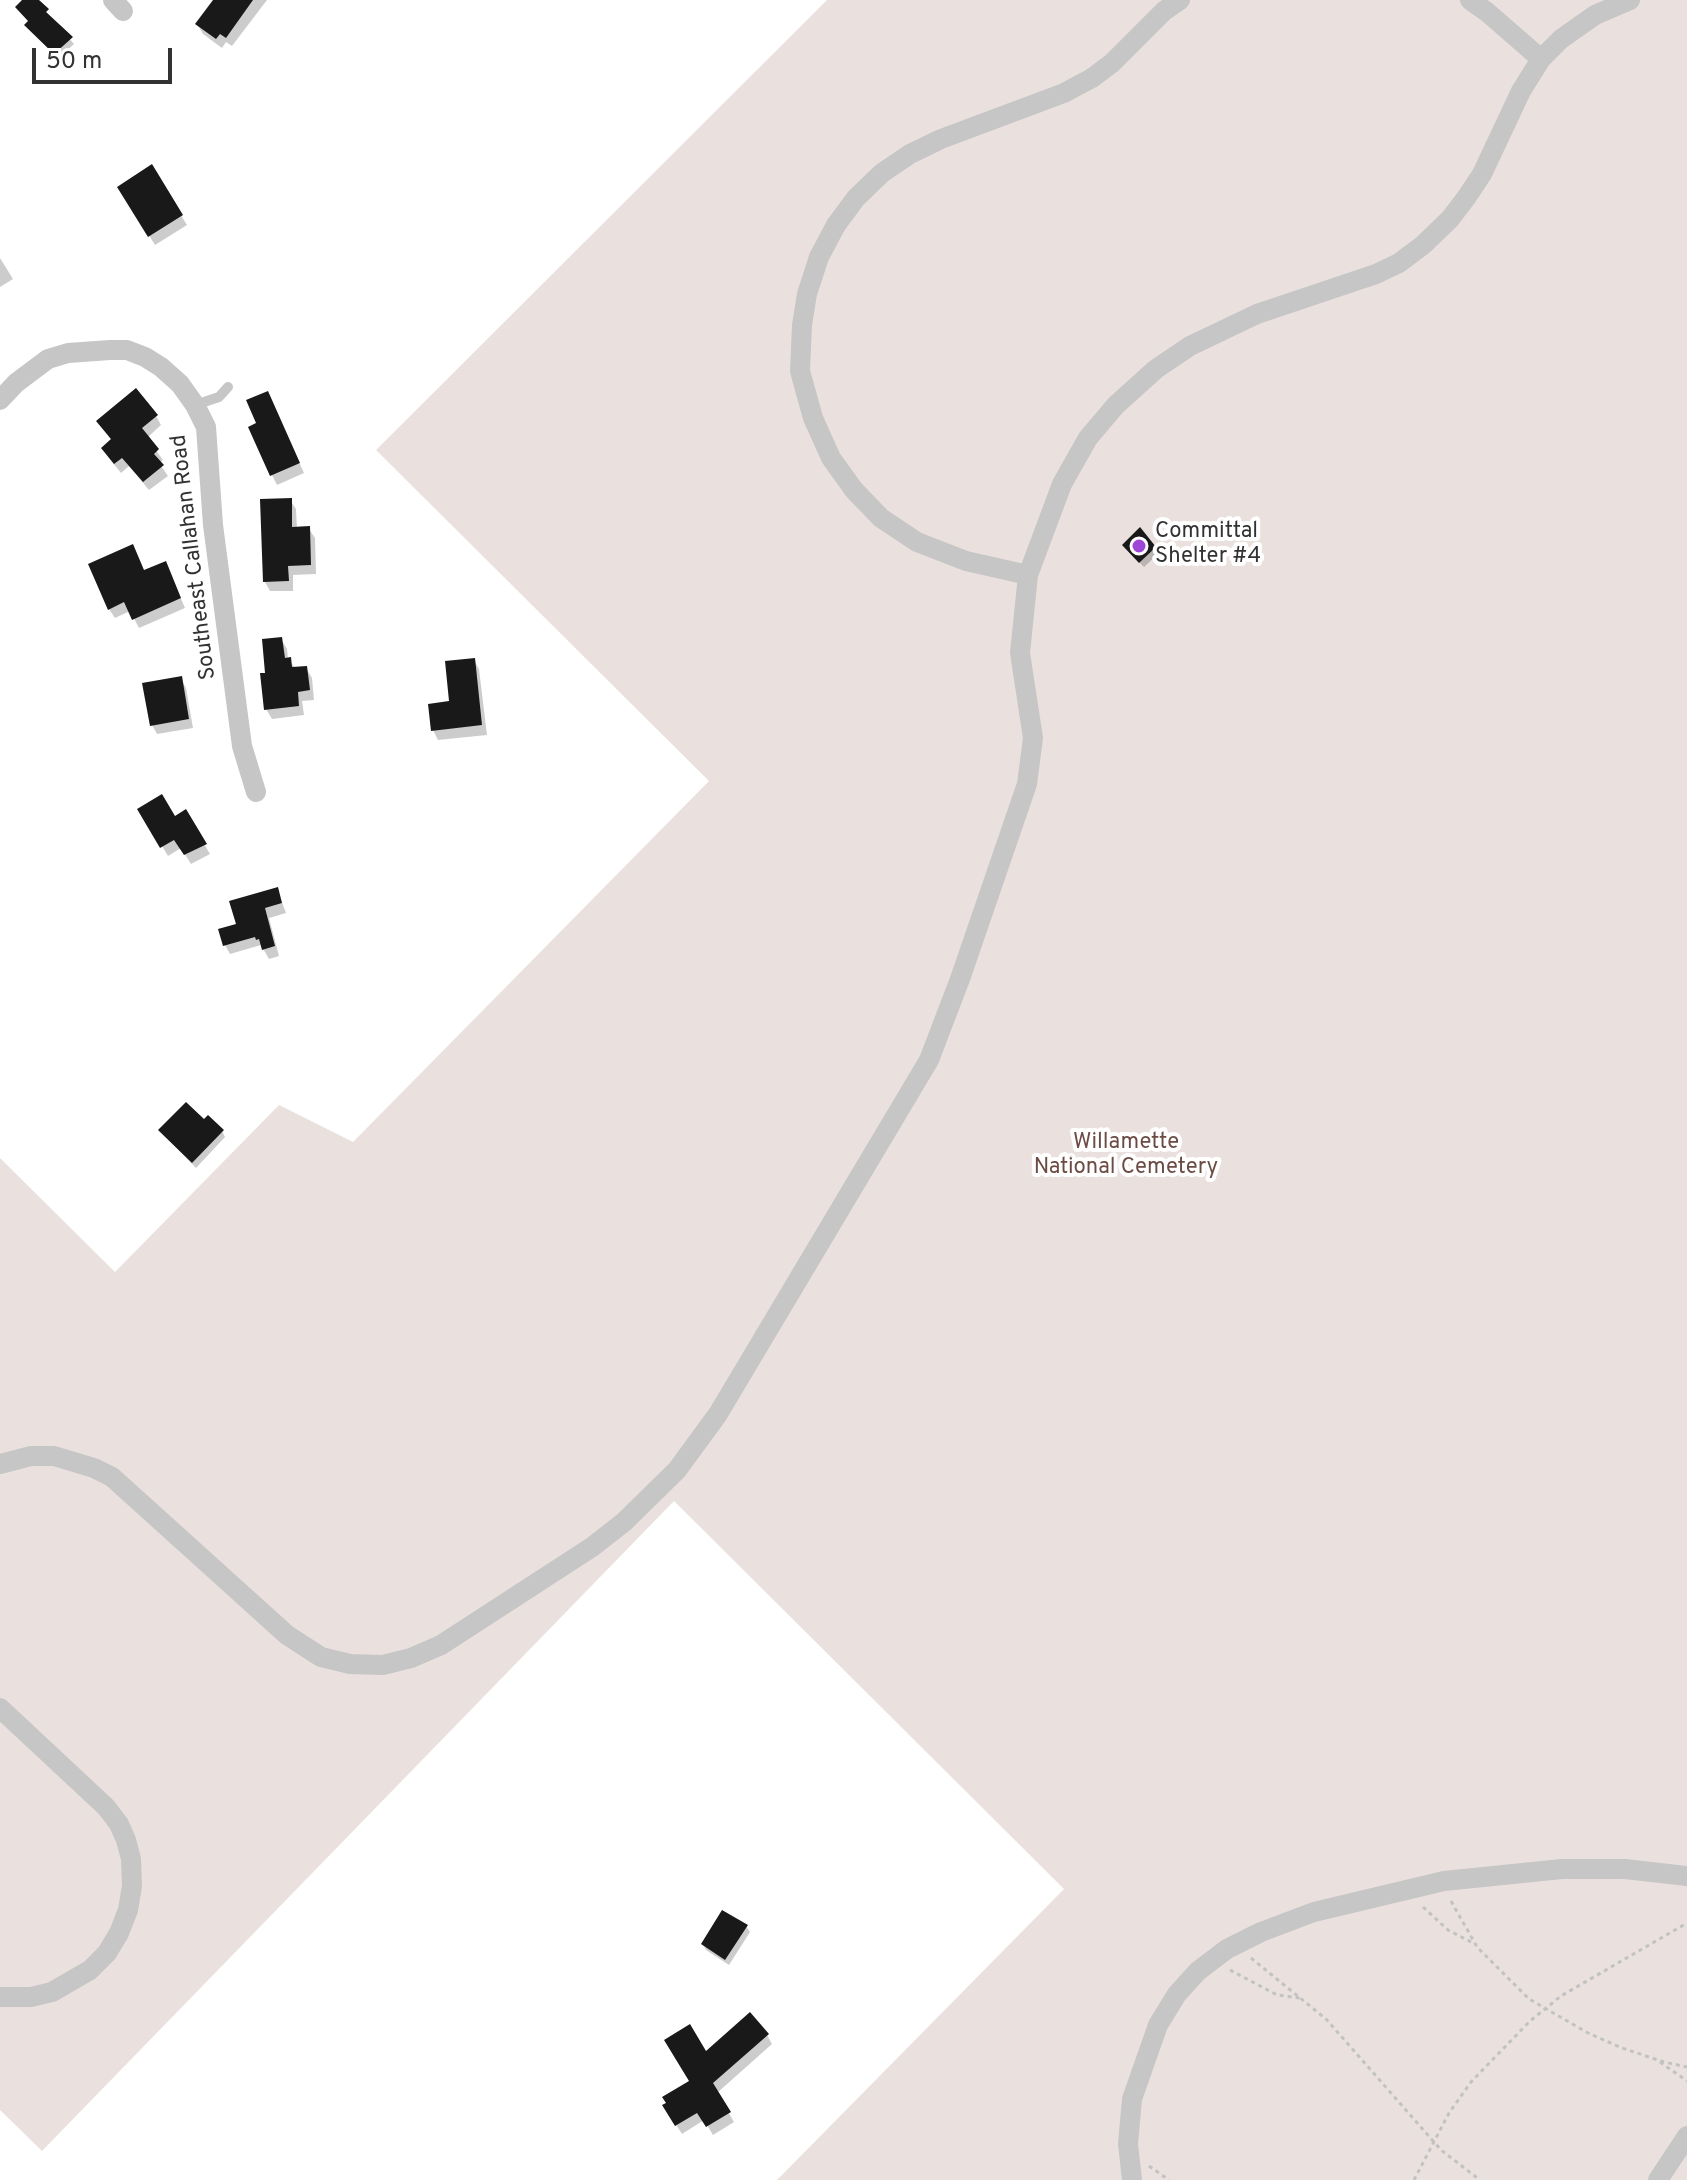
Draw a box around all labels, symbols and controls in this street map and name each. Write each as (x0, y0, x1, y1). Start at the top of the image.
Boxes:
scale bar (36, 32, 176, 82)
text: 50 m (46, 47, 102, 77)
street label: Southeast Callahan Road (167, 433, 223, 681)
place label: Committal Shelter #4 (1155, 520, 1261, 572)
marker: Committal Shelter #4 (1130, 537, 1148, 555)
park label: Willamette National Cemetery (1034, 1131, 1218, 1182)

